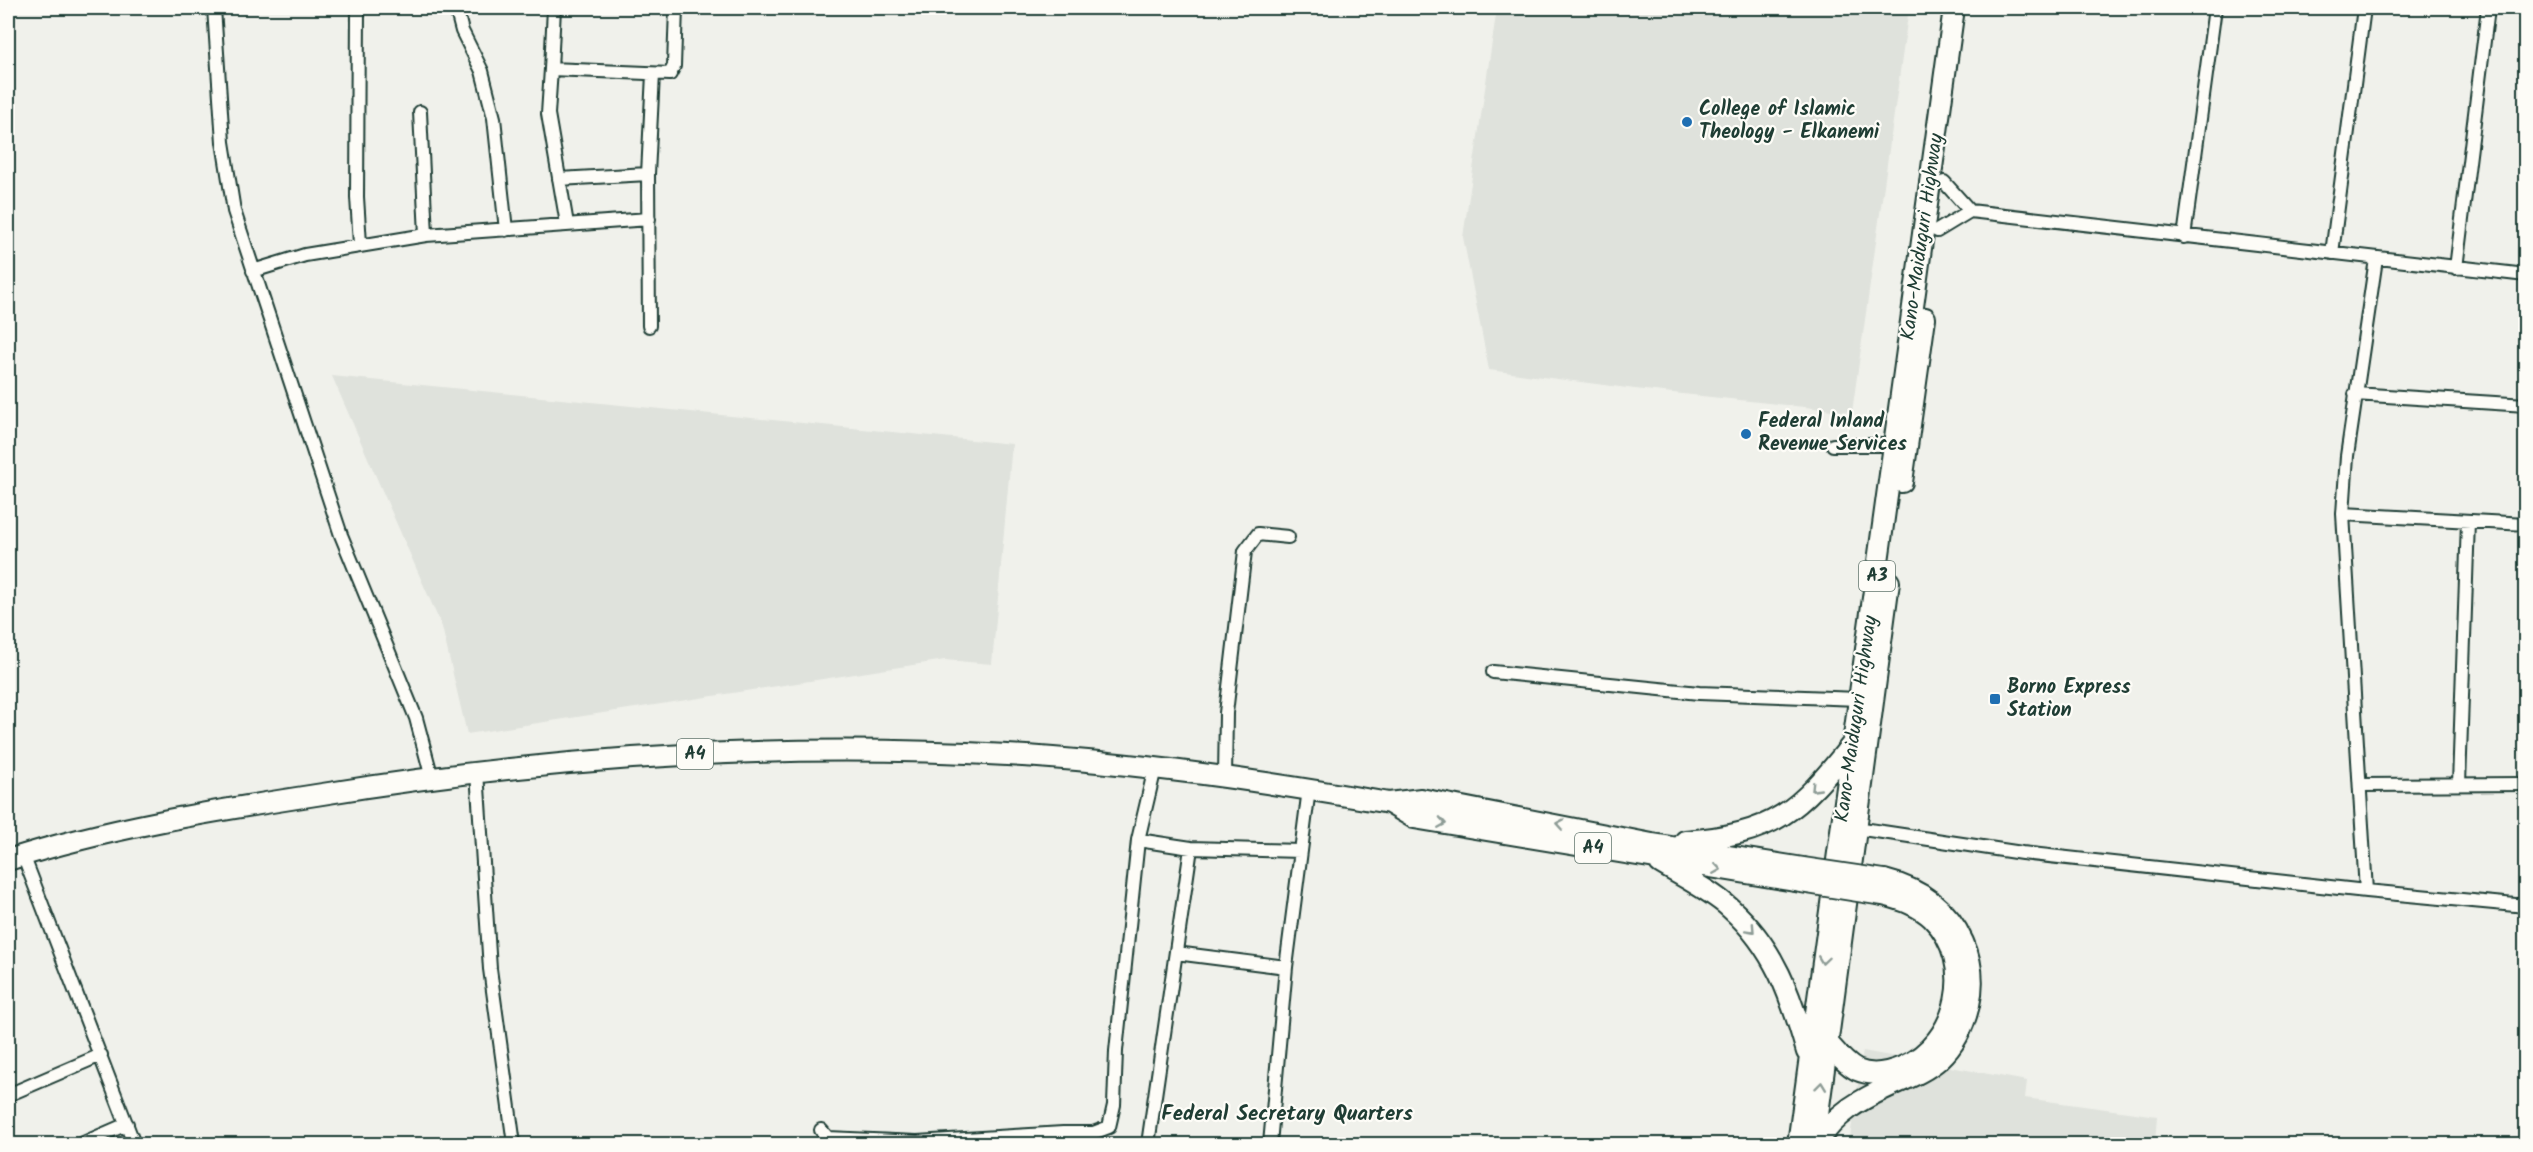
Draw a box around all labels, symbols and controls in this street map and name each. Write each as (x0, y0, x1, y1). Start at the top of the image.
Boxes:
place label: College of Islamic Theology - Elkanemi (1699, 94, 1880, 149)
marker: College of Islamic Theology - Elkanemi (1680, 115, 1694, 129)
street label: Kano-Maiduguri Highway (1893, 131, 1953, 343)
place label: Federal Inland Revenue Services (1758, 406, 1907, 461)
marker: Federal Inland Revenue Services (1739, 427, 1753, 441)
road number: A3 (1859, 561, 1895, 591)
street label: Kano-Maiduguri Highway (1827, 613, 1887, 825)
place label: Borno Express Station (2007, 672, 2131, 727)
marker: Borno Express Station (1988, 692, 2002, 706)
road number: A4 (677, 739, 713, 769)
one-way arrow (1812, 780, 1823, 791)
one-way arrow (1438, 816, 1447, 828)
one-way arrow (1555, 818, 1565, 831)
road number: A4 (1575, 833, 1611, 863)
one-way arrow (1712, 862, 1722, 875)
one-way arrow (1744, 922, 1755, 933)
one-way arrow (1818, 955, 1830, 965)
one-way arrow (1815, 1082, 1827, 1091)
district label: Federal Secretary Quarters (1161, 1098, 1413, 1131)

